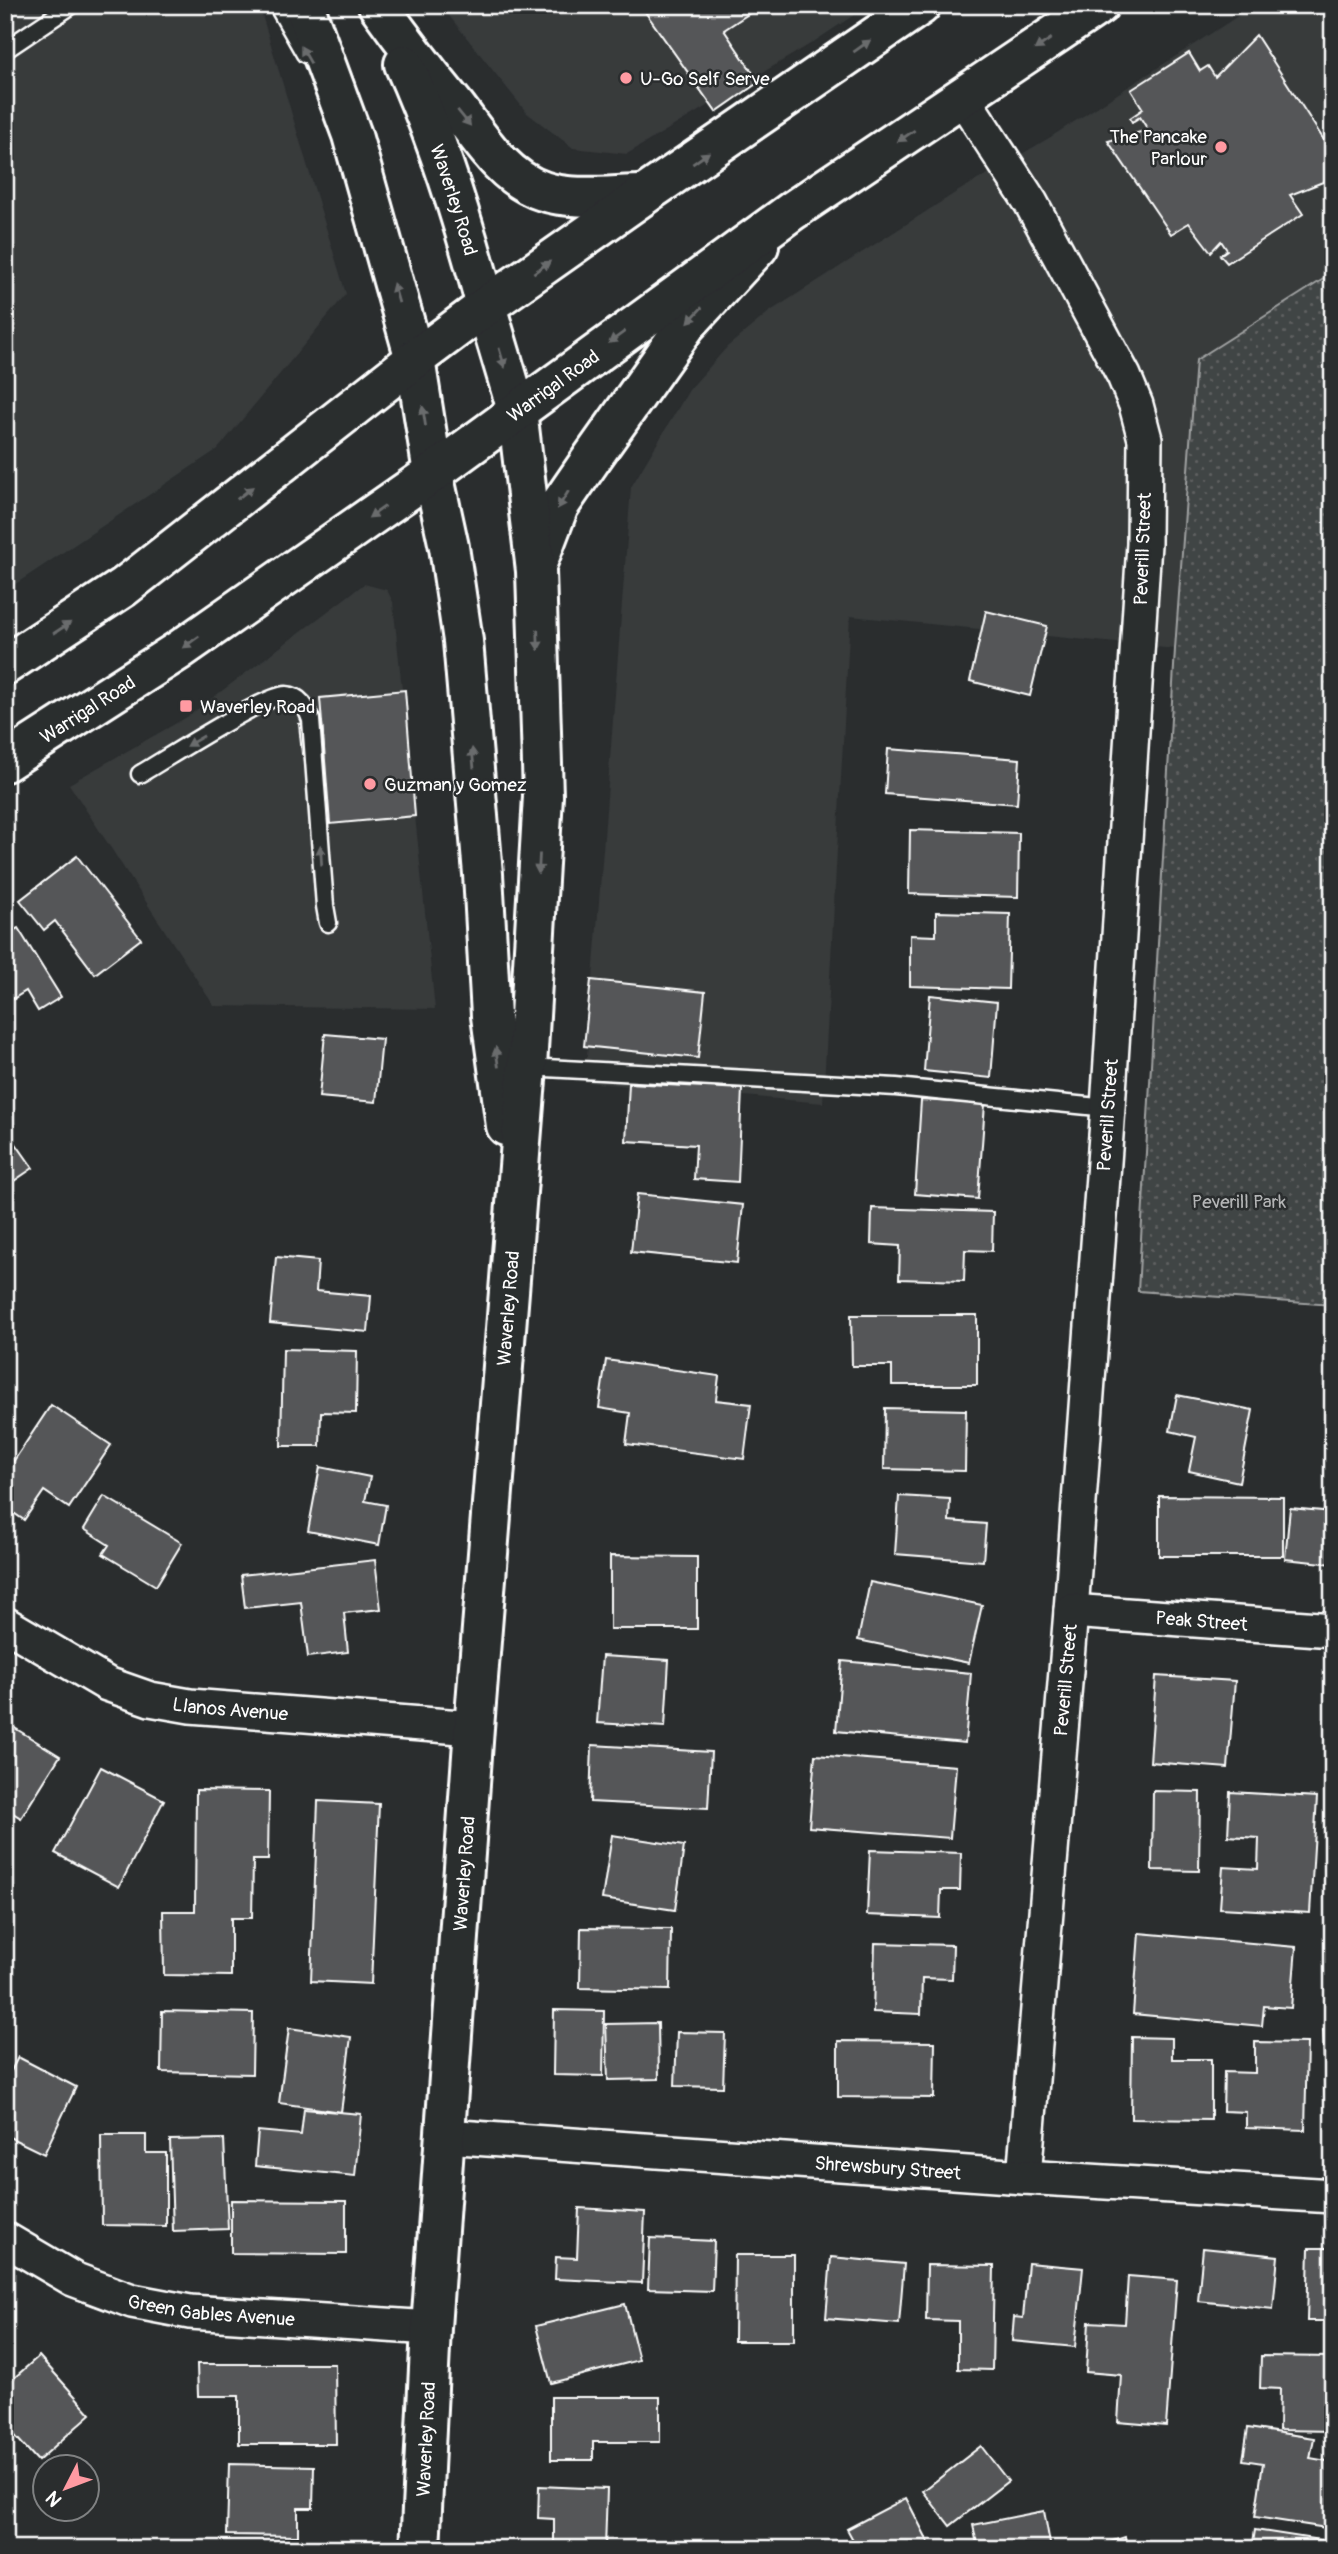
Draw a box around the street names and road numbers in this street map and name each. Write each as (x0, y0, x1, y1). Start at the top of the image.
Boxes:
street label: Waverley Road (424, 141, 482, 258)
street label: Warrigal Road (503, 345, 604, 428)
street label: Peverill Street (1129, 492, 1157, 606)
street label: Warrigal Road (36, 671, 140, 749)
street label: Peverill Street (1092, 1058, 1124, 1172)
street label: Waverley Road (492, 1250, 525, 1367)
street label: Peak Street (1155, 1606, 1249, 1637)
street label: Peverill Street (1049, 1623, 1083, 1737)
street label: Llanos Avenue (171, 1692, 290, 1727)
street label: Waverley Road (448, 1815, 481, 1932)
street label: Shrewsbury Street (814, 2151, 962, 2186)
street label: Green Gables Avenue (126, 2289, 296, 2332)
street label: Waverley Road (412, 2381, 441, 2497)

